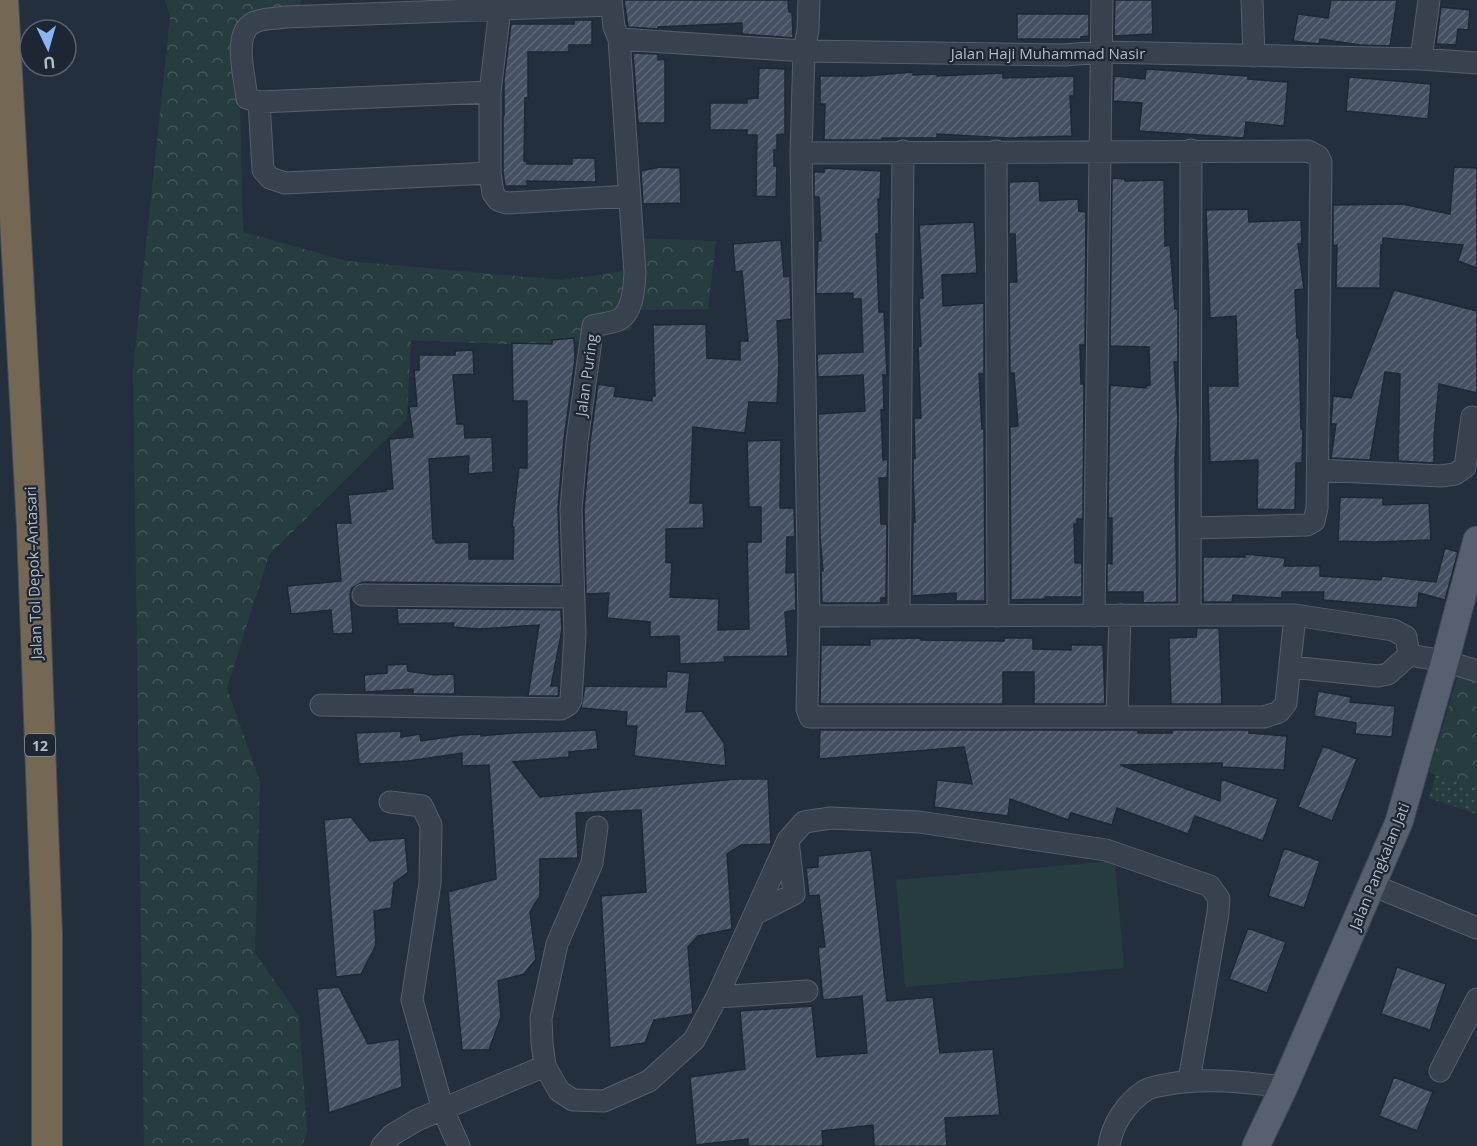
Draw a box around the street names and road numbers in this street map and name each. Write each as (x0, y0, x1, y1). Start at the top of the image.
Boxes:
street label: Jalan Haji Muhammad Nasir (949, 43, 1145, 63)
street label: Jalan Puring (570, 332, 602, 420)
street label: Jalan Tol Depok–Antasari (20, 486, 46, 662)
road number: 12 (25, 734, 55, 756)
street label: Jalan Pangkalan Jati (1344, 800, 1414, 934)

